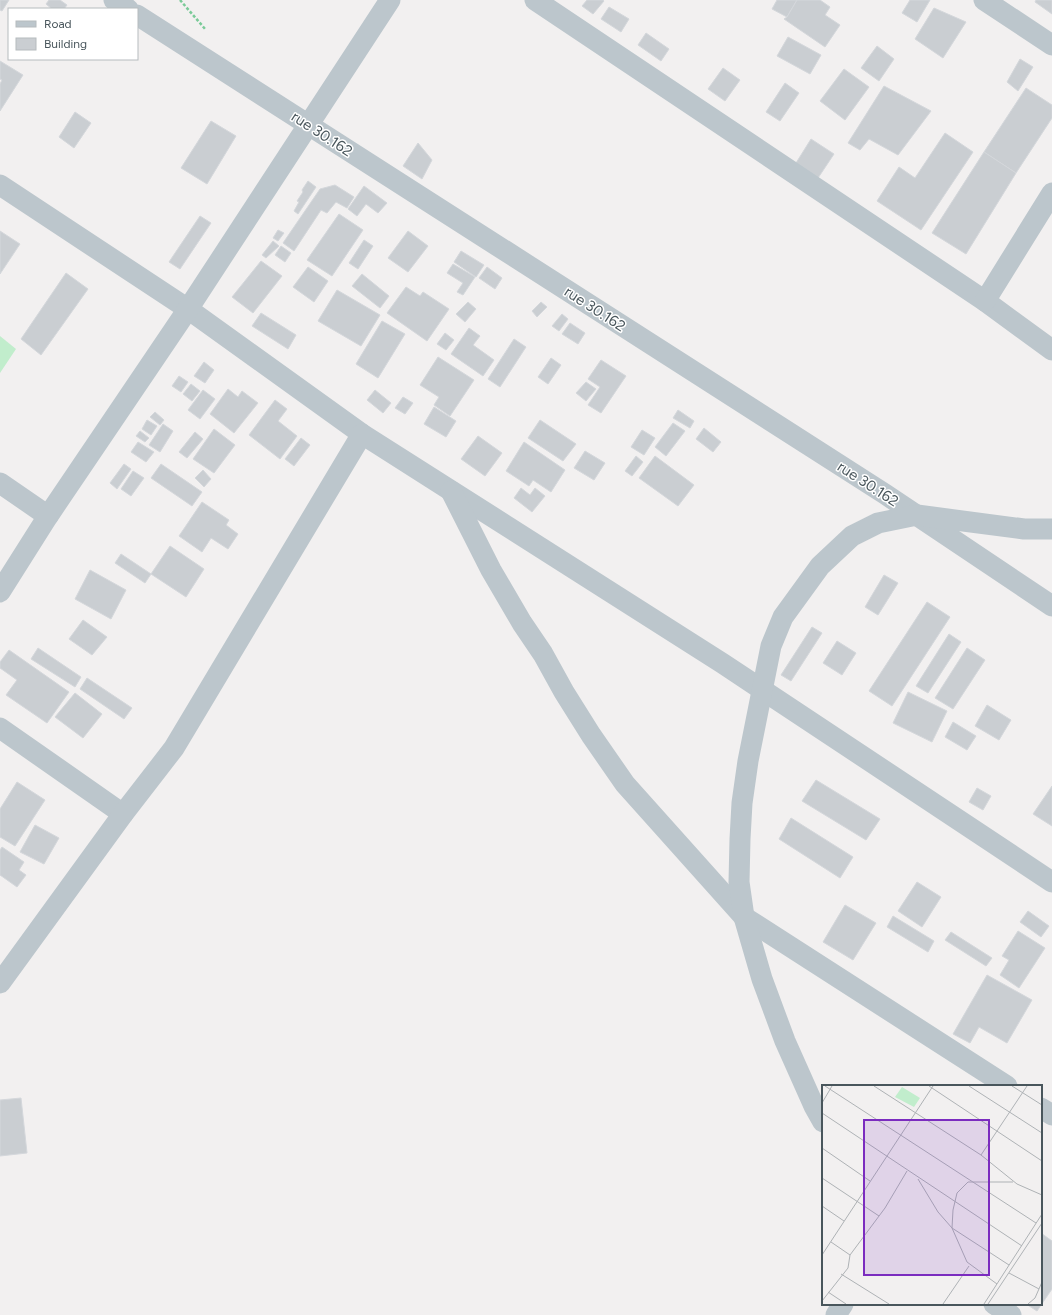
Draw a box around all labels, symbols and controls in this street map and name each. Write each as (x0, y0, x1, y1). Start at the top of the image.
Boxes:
legend (8, 8, 138, 60)
text: Road (44, 17, 72, 31)
text: Building (44, 37, 87, 51)
street label: rue 30.162 (288, 108, 356, 160)
street label: rue 30.162 (561, 283, 629, 335)
street label: rue 30.162 (834, 458, 902, 510)
inset map (822, 1085, 1042, 1305)

